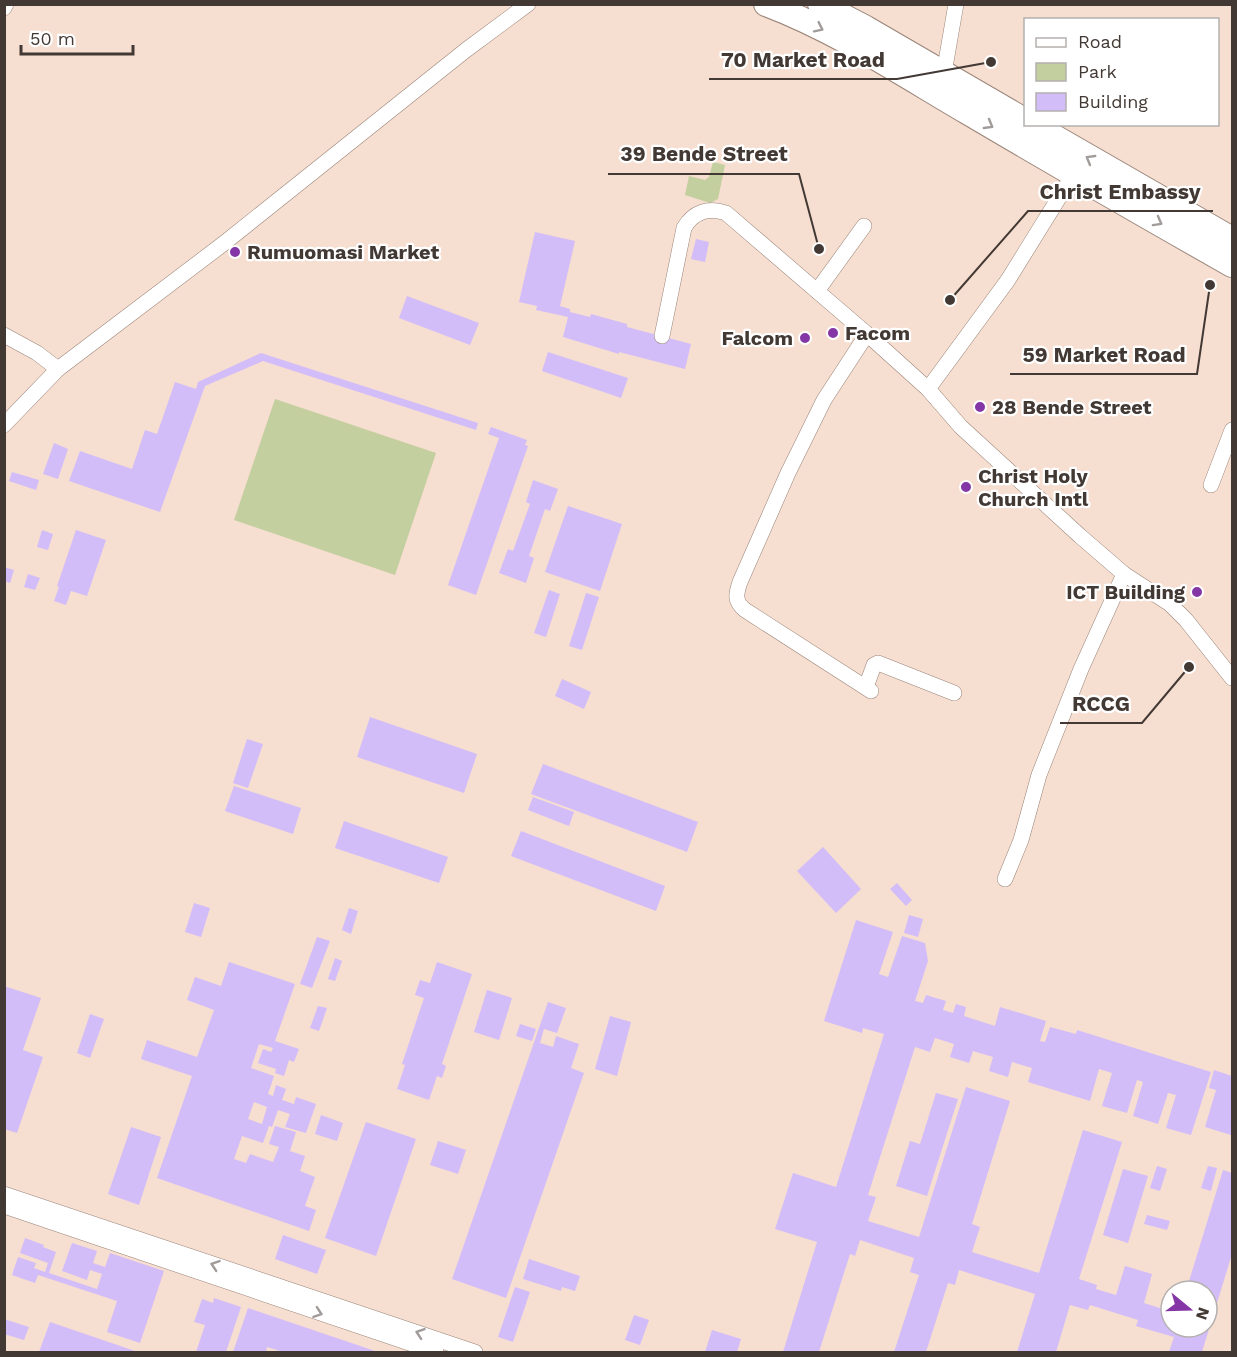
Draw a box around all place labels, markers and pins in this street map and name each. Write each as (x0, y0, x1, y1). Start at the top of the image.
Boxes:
callout: 70 Market Road (709, 40, 897, 79)
callout: 39 Bende Street (608, 135, 799, 174)
callout: Christ Embassy (1028, 172, 1213, 211)
place label: Rumuomasi Market (247, 240, 440, 264)
marker: Rumuomasi Market (228, 245, 242, 259)
place label: Facom (845, 321, 910, 345)
place label: Falcom (721, 326, 793, 350)
marker: Facom (826, 326, 840, 340)
marker: Falcom (798, 331, 812, 345)
callout: 59 Market Road (1010, 335, 1197, 374)
place label: 28 Bende Street (992, 395, 1152, 419)
marker: 28 Bende Street (973, 400, 987, 414)
place label: Christ Holy Church Intl (978, 464, 1089, 511)
marker: Christ Holy Church Intl (959, 480, 973, 494)
place label: ICT Building (1066, 580, 1186, 604)
marker: ICT Building (1190, 585, 1204, 599)
callout: RCCG (1060, 684, 1142, 723)

